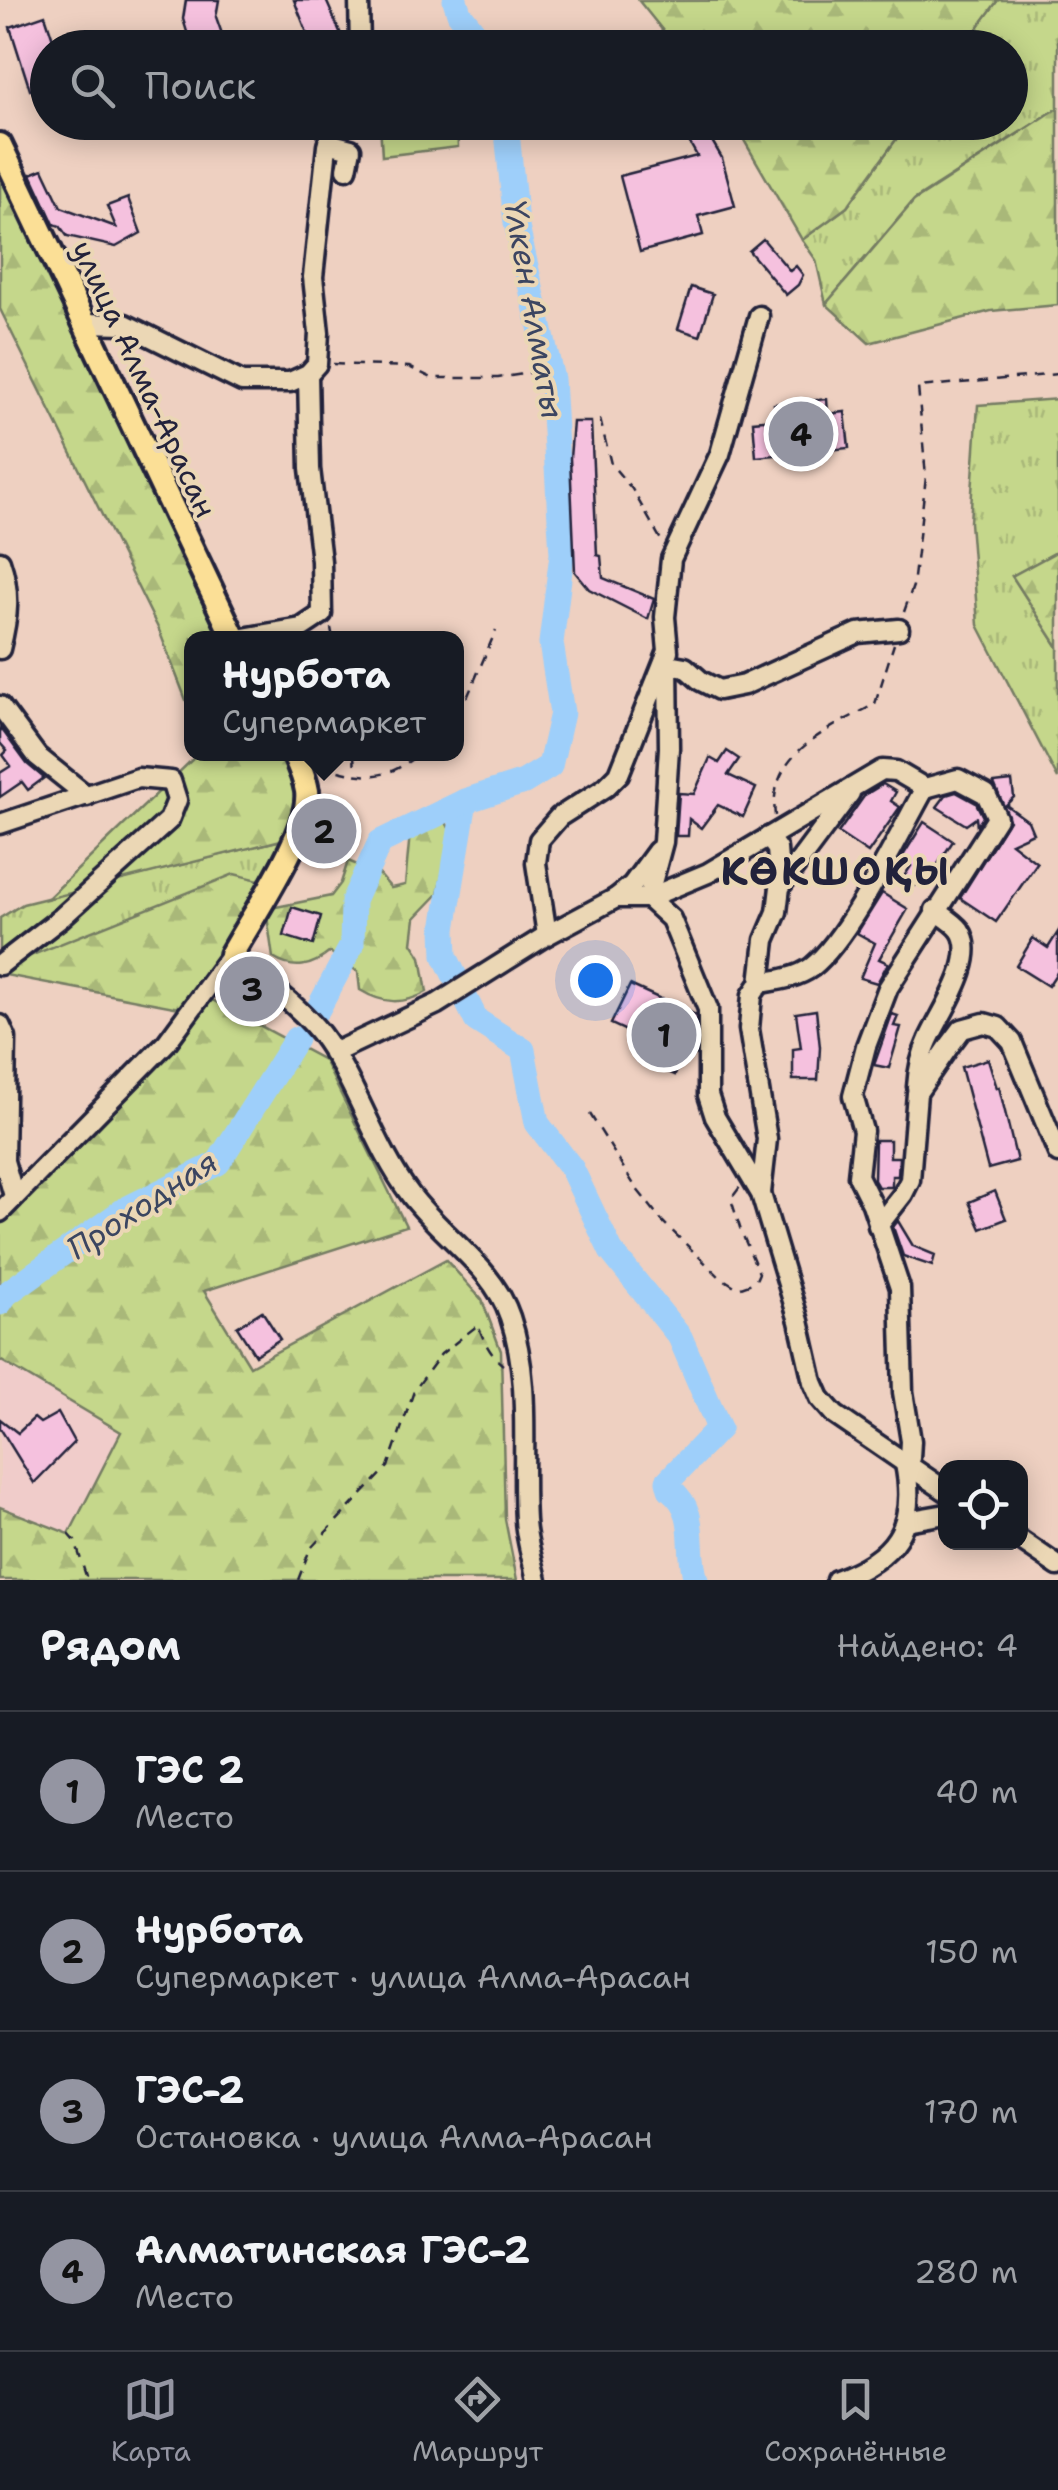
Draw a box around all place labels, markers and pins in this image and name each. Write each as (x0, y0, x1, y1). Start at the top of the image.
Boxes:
pin: 4 (768, 396, 834, 472)
pin: 2 (292, 794, 356, 868)
pin: 3 (220, 952, 284, 1026)
pin: 1 (632, 998, 696, 1072)

